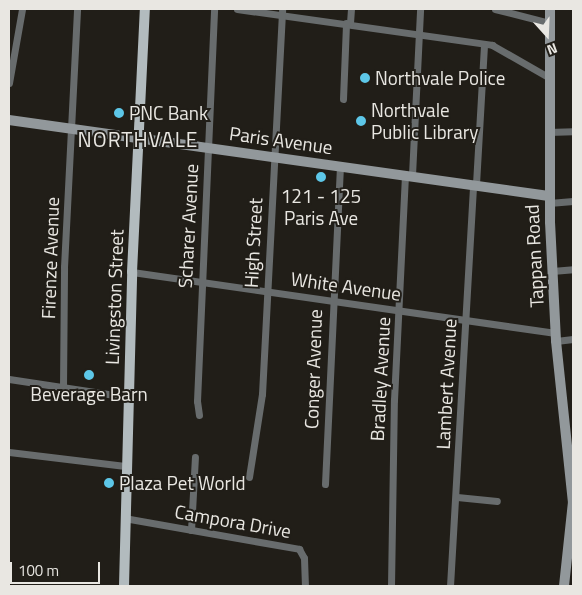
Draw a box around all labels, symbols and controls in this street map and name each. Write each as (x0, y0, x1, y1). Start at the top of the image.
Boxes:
north arrow (522, 10, 572, 60)
text: N (544, 38, 560, 61)
place label: Northvale Police (375, 67, 505, 89)
marker: Northvale Police (359, 72, 371, 84)
place label: Northvale Public Library (371, 99, 478, 143)
place label: PNC Bank (129, 102, 208, 124)
marker: PNC Bank (113, 107, 125, 119)
marker: Northvale Public Library (355, 115, 367, 127)
street label: Paris Avenue (228, 121, 334, 159)
district label: NORTHVALE (76, 126, 200, 152)
street label: Scharer Avenue (173, 163, 203, 289)
marker: 121 - 125 Paris Ave (315, 171, 327, 183)
place label: 121 - 125 Paris Ave (281, 185, 361, 229)
street label: Firenze Avenue (36, 197, 64, 319)
street label: High Street (239, 197, 267, 289)
street label: Tappan Road (520, 204, 548, 308)
street label: Livingston Street (100, 229, 128, 365)
street label: White Avenue (289, 267, 403, 305)
street label: Conger Avenue (300, 309, 326, 429)
street label: Bradley Avenue (365, 316, 395, 442)
street label: Lambert Avenue (431, 318, 461, 450)
marker: Beverage Barn (83, 369, 95, 381)
place label: Beverage Barn (30, 383, 148, 405)
place label: Plaza Pet World (119, 472, 246, 494)
marker: Plaza Pet World (103, 477, 115, 489)
street label: Campora Drive (173, 500, 293, 542)
scale bar (12, 552, 102, 584)
text: 100 m (18, 559, 59, 582)

